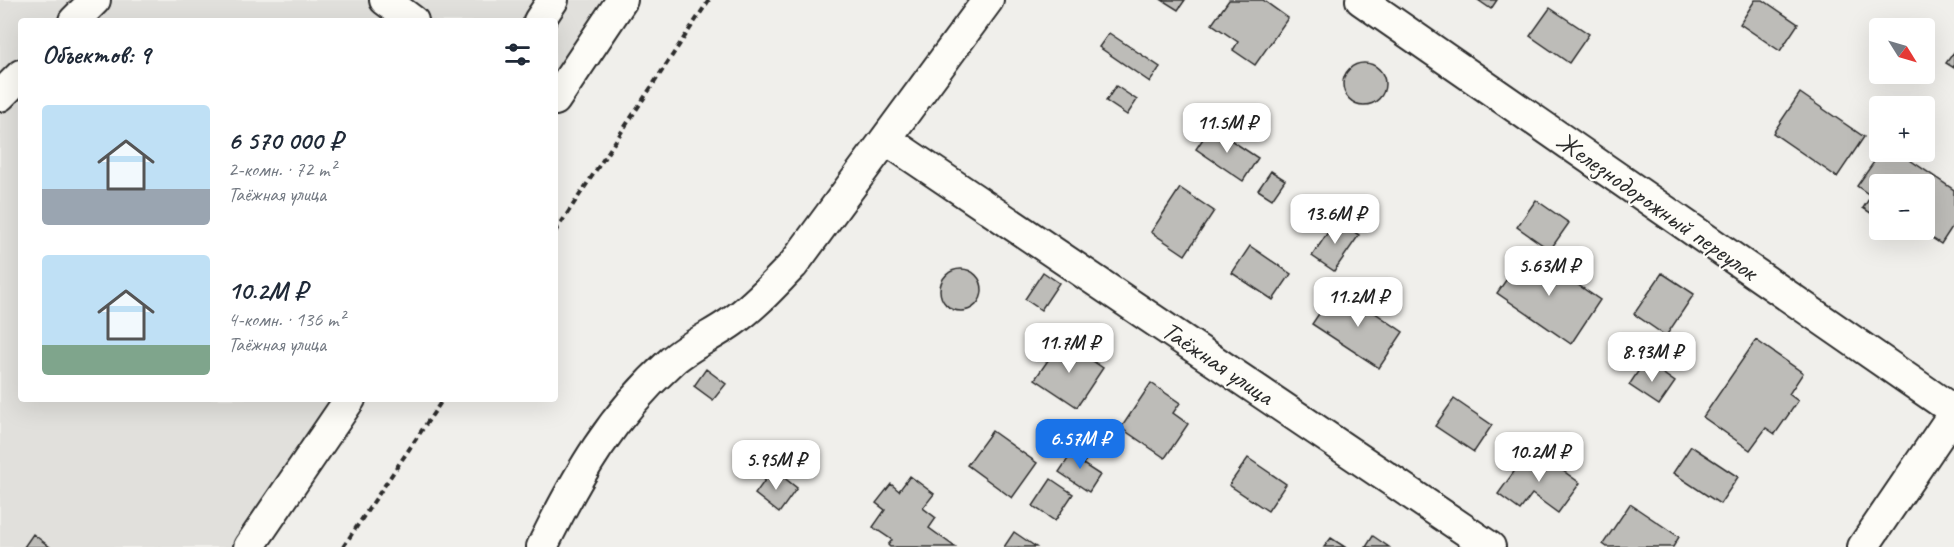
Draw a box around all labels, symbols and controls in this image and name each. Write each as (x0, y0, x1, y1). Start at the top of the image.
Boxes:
north arrow (1869, 18, 1935, 84)
map controls (1869, 18, 1935, 240)
text: Объектов: 9 (42, 38, 150, 71)
icon: filters (501, 38, 534, 71)
button: + (1869, 96, 1935, 162)
pin: 11.5M ₽ (1172, 103, 1282, 154)
text: 11.5M ₽ (1197, 110, 1257, 135)
text: 6 570 000 ₽ (228, 124, 342, 157)
street label: Железнодорожный переулок (1550, 124, 1766, 289)
icon: home (90, 129, 162, 201)
text: 2-комн. · 72 m² (228, 157, 336, 182)
button: − (1869, 174, 1935, 240)
text: Таёжная улица (228, 182, 326, 207)
pin: 13.6M ₽ (1280, 194, 1390, 245)
text: 13.6M ₽ (1304, 201, 1366, 226)
pin: 5.63M ₽ (1494, 246, 1604, 297)
text: 5.63M ₽ (1519, 253, 1579, 278)
text: 10.2M ₽ (228, 274, 307, 307)
pin: 11.2M ₽ (1303, 277, 1413, 328)
icon: home (90, 279, 162, 351)
text: 11.2M ₽ (1328, 284, 1388, 309)
text: 4-комн. · 136 m² (228, 307, 345, 332)
street label: Таёжная улица (1156, 314, 1281, 413)
pin: 11.7M ₽ (1014, 323, 1124, 374)
text: 11.7M ₽ (1039, 330, 1099, 355)
text: Таёжная улица (228, 332, 326, 357)
pin: 8.93M ₽ (1597, 332, 1707, 383)
text: 8.93M ₽ (1622, 339, 1682, 364)
pin: 6.57M ₽ (1025, 419, 1135, 470)
text: 6.57M ₽ (1050, 426, 1110, 451)
pin: 10.2M ₽ (1484, 432, 1594, 483)
text: 10.2M ₽ (1509, 439, 1569, 464)
pin: 5.95M ₽ (721, 440, 831, 491)
text: 5.95M ₽ (746, 447, 806, 472)

